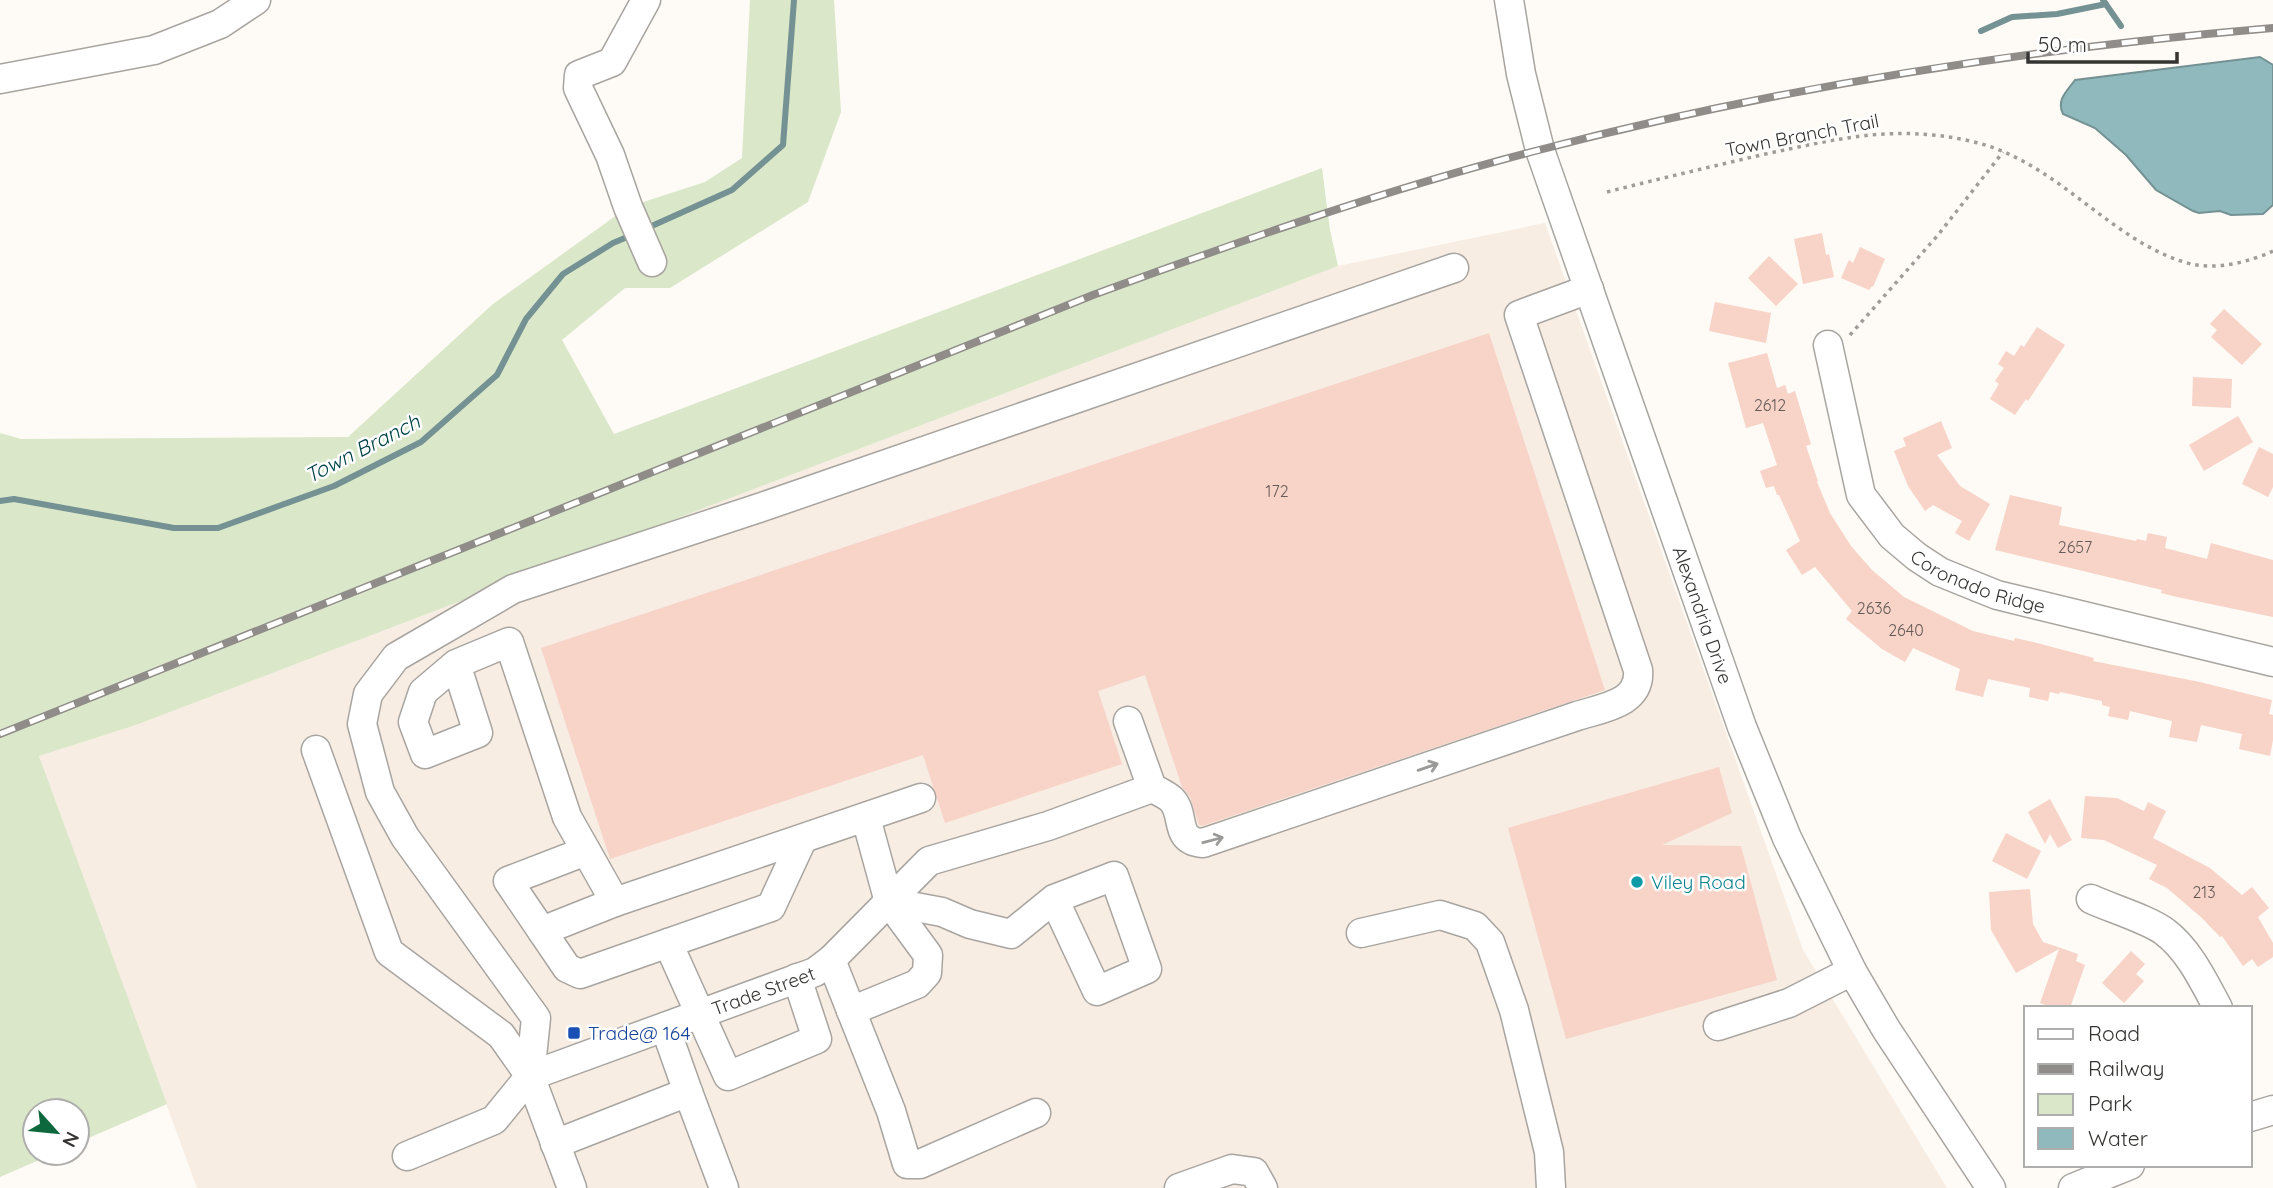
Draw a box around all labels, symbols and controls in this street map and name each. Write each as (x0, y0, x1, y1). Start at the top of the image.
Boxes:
scale bar (2028, 21, 2177, 65)
text: 50 m (2038, 31, 2087, 57)
street label: Town Branch Trail (1723, 108, 1881, 162)
house number: 2612 (1754, 395, 1786, 415)
water label: Town Branch (300, 407, 425, 488)
house number: 172 (1266, 481, 1289, 501)
house number: 2657 (2058, 537, 2092, 557)
street label: Alexandria Drive (1668, 543, 1738, 687)
street label: Coronado Ridge (1906, 544, 2048, 618)
house number: 2636 (1857, 598, 1892, 618)
house number: 2640 (1888, 620, 1924, 640)
one-way arrow (1417, 760, 1439, 773)
one-way arrow (1201, 833, 1224, 846)
place label: Viley Road (1651, 870, 1746, 894)
marker: Viley Road (1629, 874, 1645, 890)
house number: 213 (2192, 882, 2216, 902)
street label: Trade Street (708, 961, 818, 1021)
legend (2024, 1006, 2252, 1167)
text: Road (2088, 1020, 2140, 1046)
place label: Trade@ 164 (588, 1021, 690, 1045)
marker: Trade@ 164 (566, 1025, 582, 1041)
text: Railway (2088, 1055, 2164, 1081)
text: Park (2088, 1090, 2132, 1116)
north arrow (21, 1097, 91, 1167)
text: Water (2088, 1125, 2148, 1151)
text: N (57, 1128, 85, 1151)

